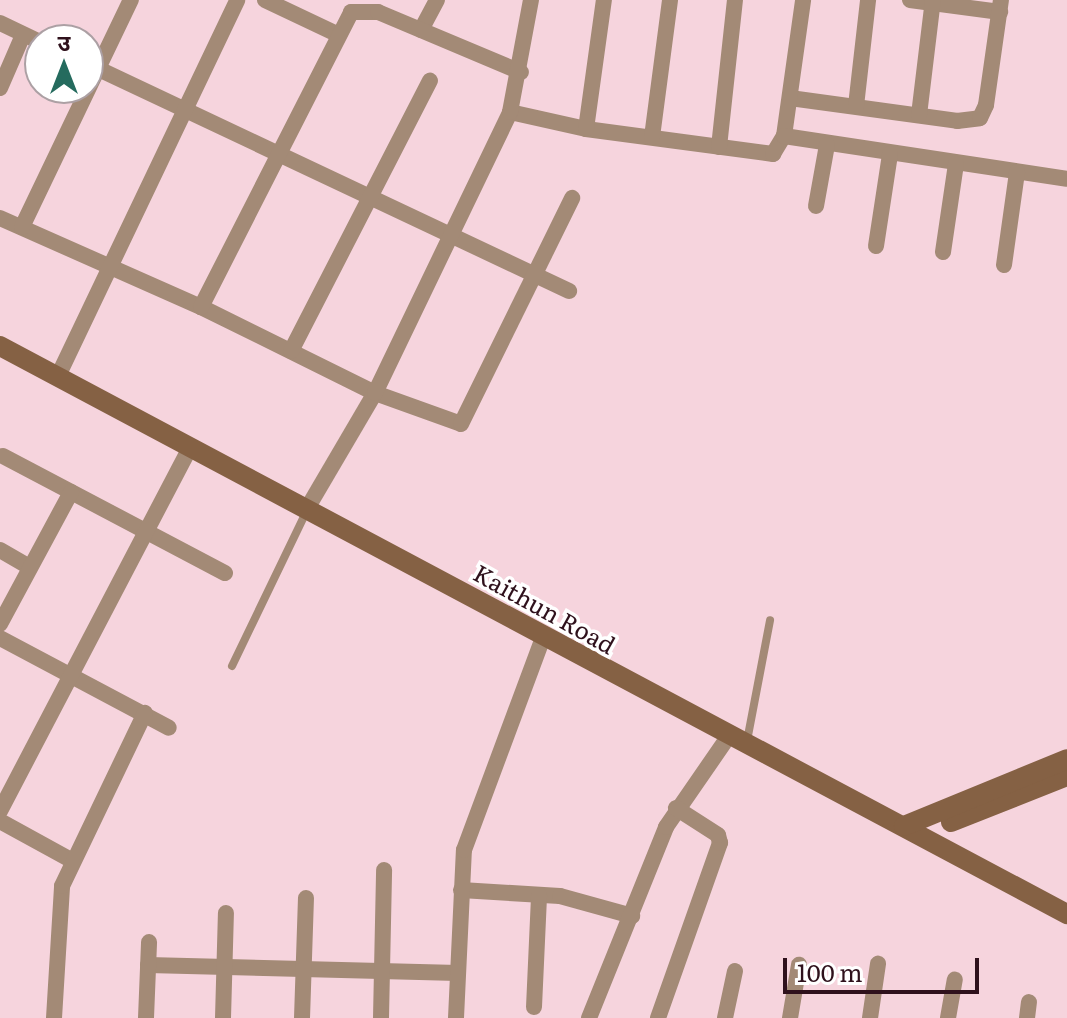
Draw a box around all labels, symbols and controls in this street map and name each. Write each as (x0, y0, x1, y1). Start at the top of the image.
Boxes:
north arrow (24, 24, 104, 104)
text: उ (58, 25, 70, 58)
street label: Kaithun Road (469, 557, 621, 659)
scale bar (787, 942, 983, 992)
text: 100 m (797, 954, 863, 989)

